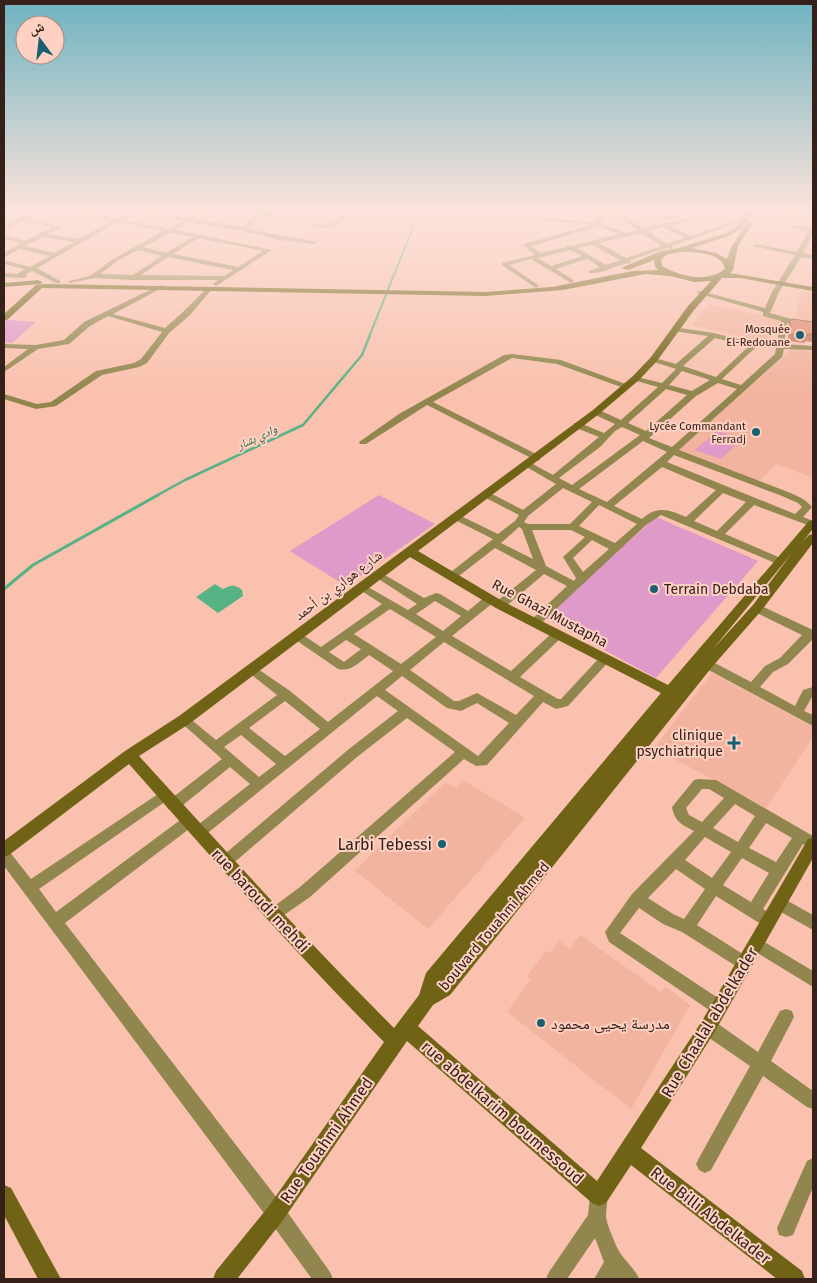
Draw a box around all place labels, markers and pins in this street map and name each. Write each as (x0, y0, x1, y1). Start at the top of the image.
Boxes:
place label: Mosquée El-Redouane (726, 323, 790, 349)
marker: Mosquée El-Redouane (794, 329, 806, 341)
place label: Lycée Commandant Ferradj (649, 420, 746, 446)
marker: Lycée Commandant Ferradj (750, 426, 762, 438)
place label: Terrain Debdaba (664, 581, 769, 598)
marker: Terrain Debdaba (648, 583, 660, 595)
place label: clinique psychiatrique (637, 727, 723, 760)
marker: clinique psychiatrique (727, 736, 741, 750)
place label: Larbi Tebessi (337, 835, 432, 854)
marker: Larbi Tebessi (436, 838, 448, 850)
place label: مدرسة يحيى محمود (551, 1014, 670, 1034)
marker: مدرسة يحيى محمود (535, 1017, 547, 1029)

